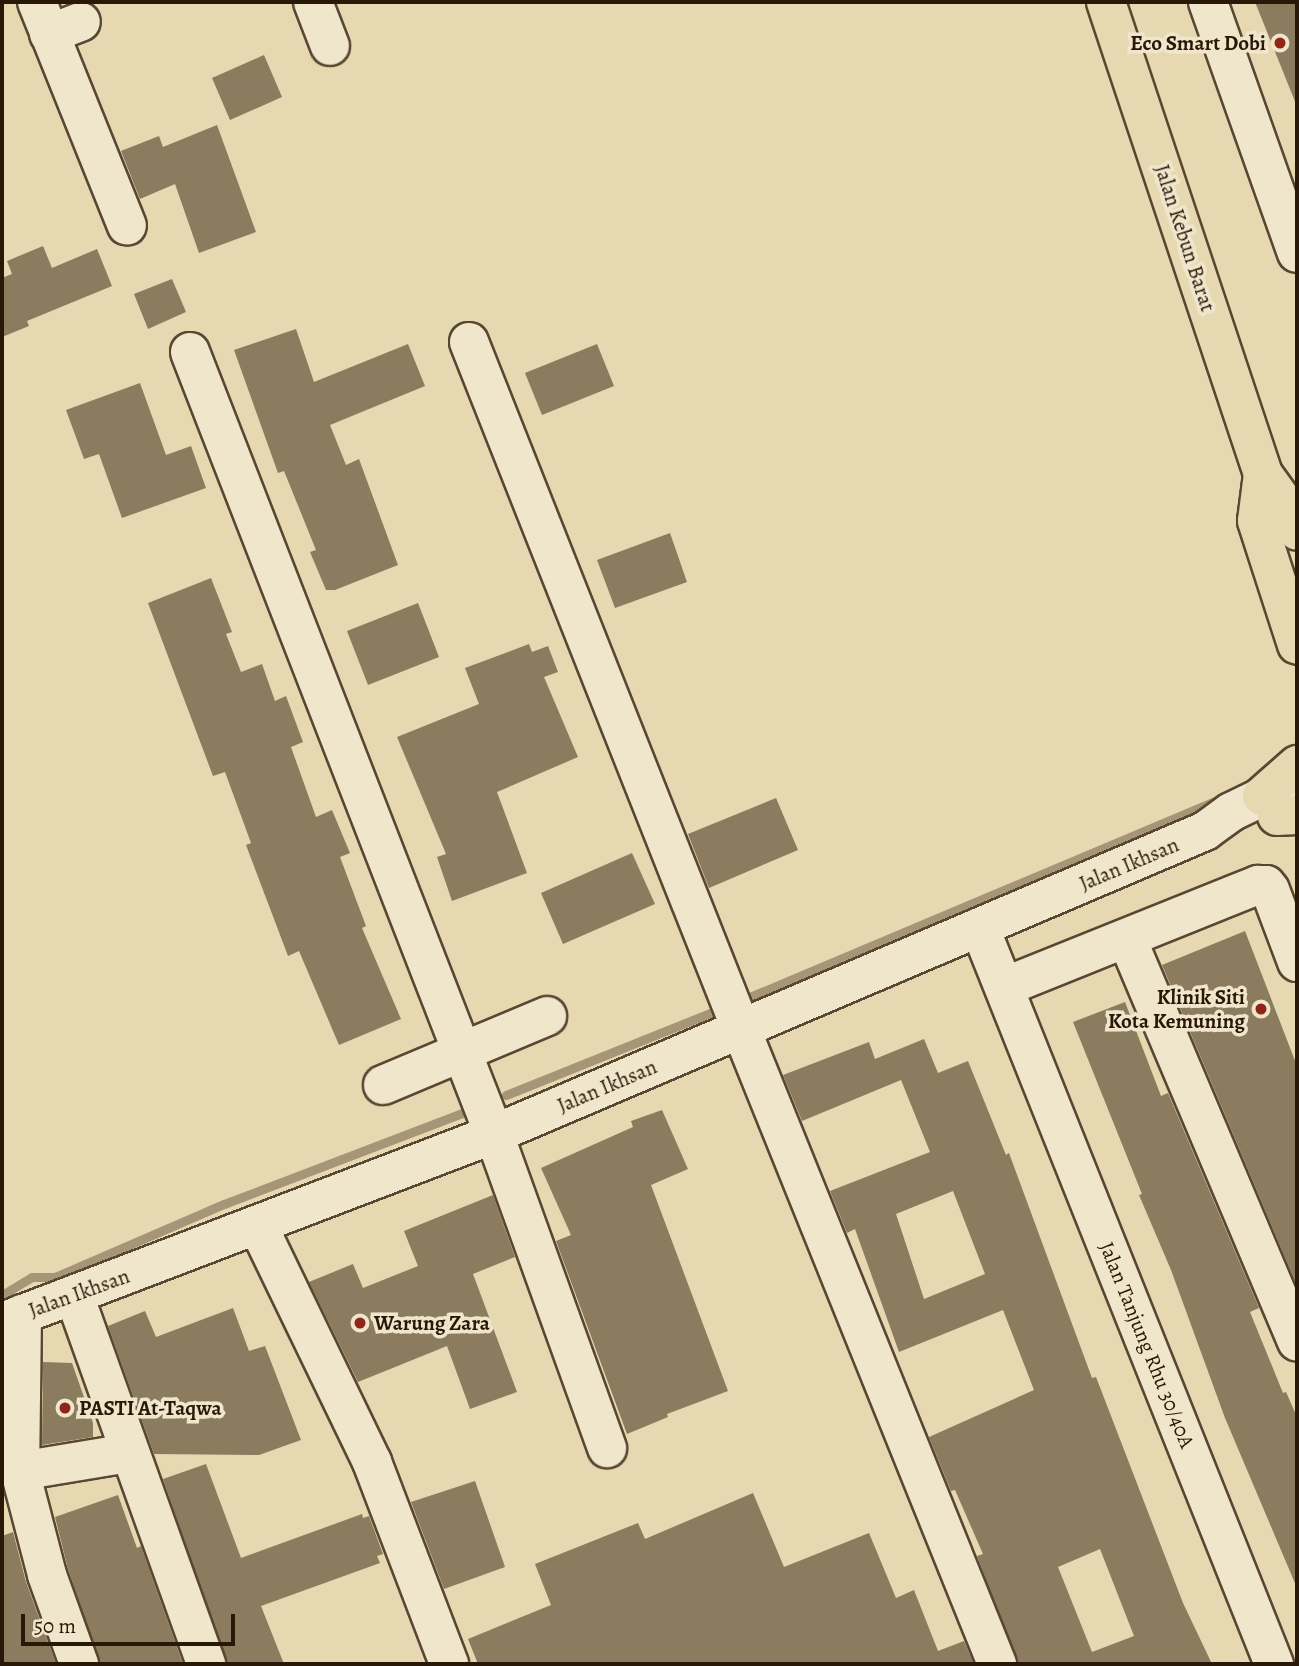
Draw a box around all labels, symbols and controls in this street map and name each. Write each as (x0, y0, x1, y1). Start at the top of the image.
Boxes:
place label: Eco Smart Dobi (1130, 30, 1266, 56)
marker: Eco Smart Dobi (1272, 35, 1288, 51)
street label: Jalan Kebun Barat (1149, 161, 1221, 315)
street label: Jalan Ikhsan (1075, 832, 1183, 896)
place label: Klinik Siti Kota Kemuning (1108, 984, 1245, 1034)
marker: Klinik Siti Kota Kemuning (1251, 999, 1271, 1019)
street label: Jalan Ikhsan (553, 1054, 661, 1118)
street label: Jalan Tanjung Rhu 30/40A (1094, 1238, 1200, 1452)
street label: Jalan Ikhsan (25, 1263, 133, 1323)
place label: Warung Zara (374, 1310, 490, 1336)
marker: Warung Zara (352, 1315, 368, 1331)
place label: PASTI At-Taqwa (79, 1395, 222, 1421)
marker: PASTI At-Taqwa (57, 1400, 73, 1416)
scale bar (24, 1600, 238, 1644)
text: 50 m (34, 1612, 76, 1640)

